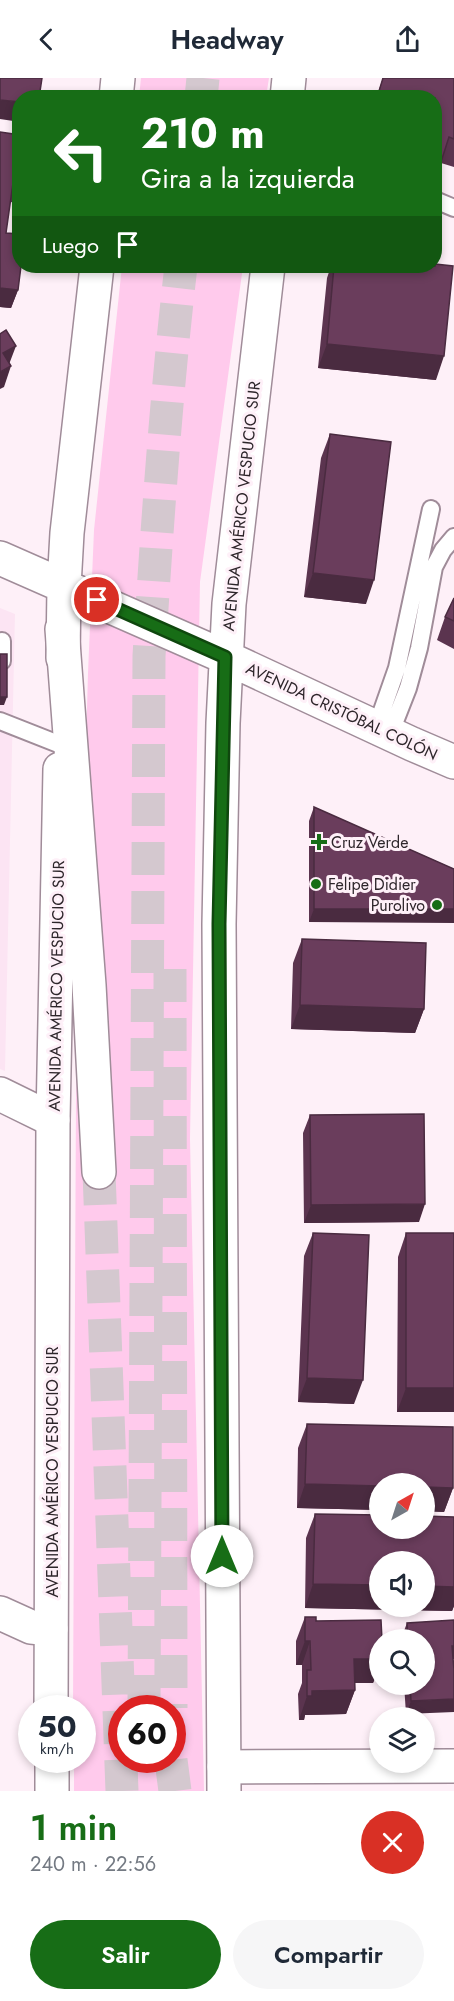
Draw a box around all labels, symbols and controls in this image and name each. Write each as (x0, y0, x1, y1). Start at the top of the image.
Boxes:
text: Headway (170, 20, 284, 59)
icon: back (30, 23, 63, 56)
icon: share (391, 23, 424, 56)
text: 210 m (141, 103, 265, 164)
icon: left (42, 114, 120, 192)
text: Gira a la izquierda (141, 159, 355, 198)
icon: arrive (111, 228, 144, 261)
text: Luego (42, 229, 99, 261)
street label: AVENIDA AMÉRICO VESPUCIO SUR (217, 380, 266, 632)
pin (71, 574, 122, 625)
icon: arrive (80, 583, 113, 616)
street label: AVENIDA CRISTÓBAL COLÓN (242, 657, 441, 766)
place label: Cruz Verde (331, 831, 408, 854)
marker: Cruz Verde (312, 835, 326, 849)
street label: AVENIDA AMÉRICO VESPUCIO SUR (43, 860, 70, 1112)
place label: Felipe Didier (328, 873, 416, 896)
marker: Felipe Didier (309, 877, 323, 891)
place label: Purolivo (371, 894, 425, 917)
marker: Purolivo (430, 898, 444, 912)
street label: AVENIDA AMÉRICO VESPUCIO SUR (41, 1346, 64, 1597)
north arrow (369, 1473, 435, 1539)
map controls (369, 1473, 435, 1773)
position arrow (190, 1524, 254, 1588)
button: sound (369, 1551, 435, 1617)
button: search (369, 1629, 435, 1695)
speed limit sign: 60 (108, 1695, 186, 1773)
text: 50 (37, 1705, 77, 1748)
button: layers (369, 1707, 435, 1773)
text: km/h (40, 1738, 74, 1760)
text: 1 min (30, 1801, 117, 1853)
button: close (361, 1811, 424, 1874)
text: 240 m · 22:56 (30, 1850, 156, 1879)
button: Salir (30, 1920, 221, 1989)
button: Compartir (233, 1920, 424, 1989)

